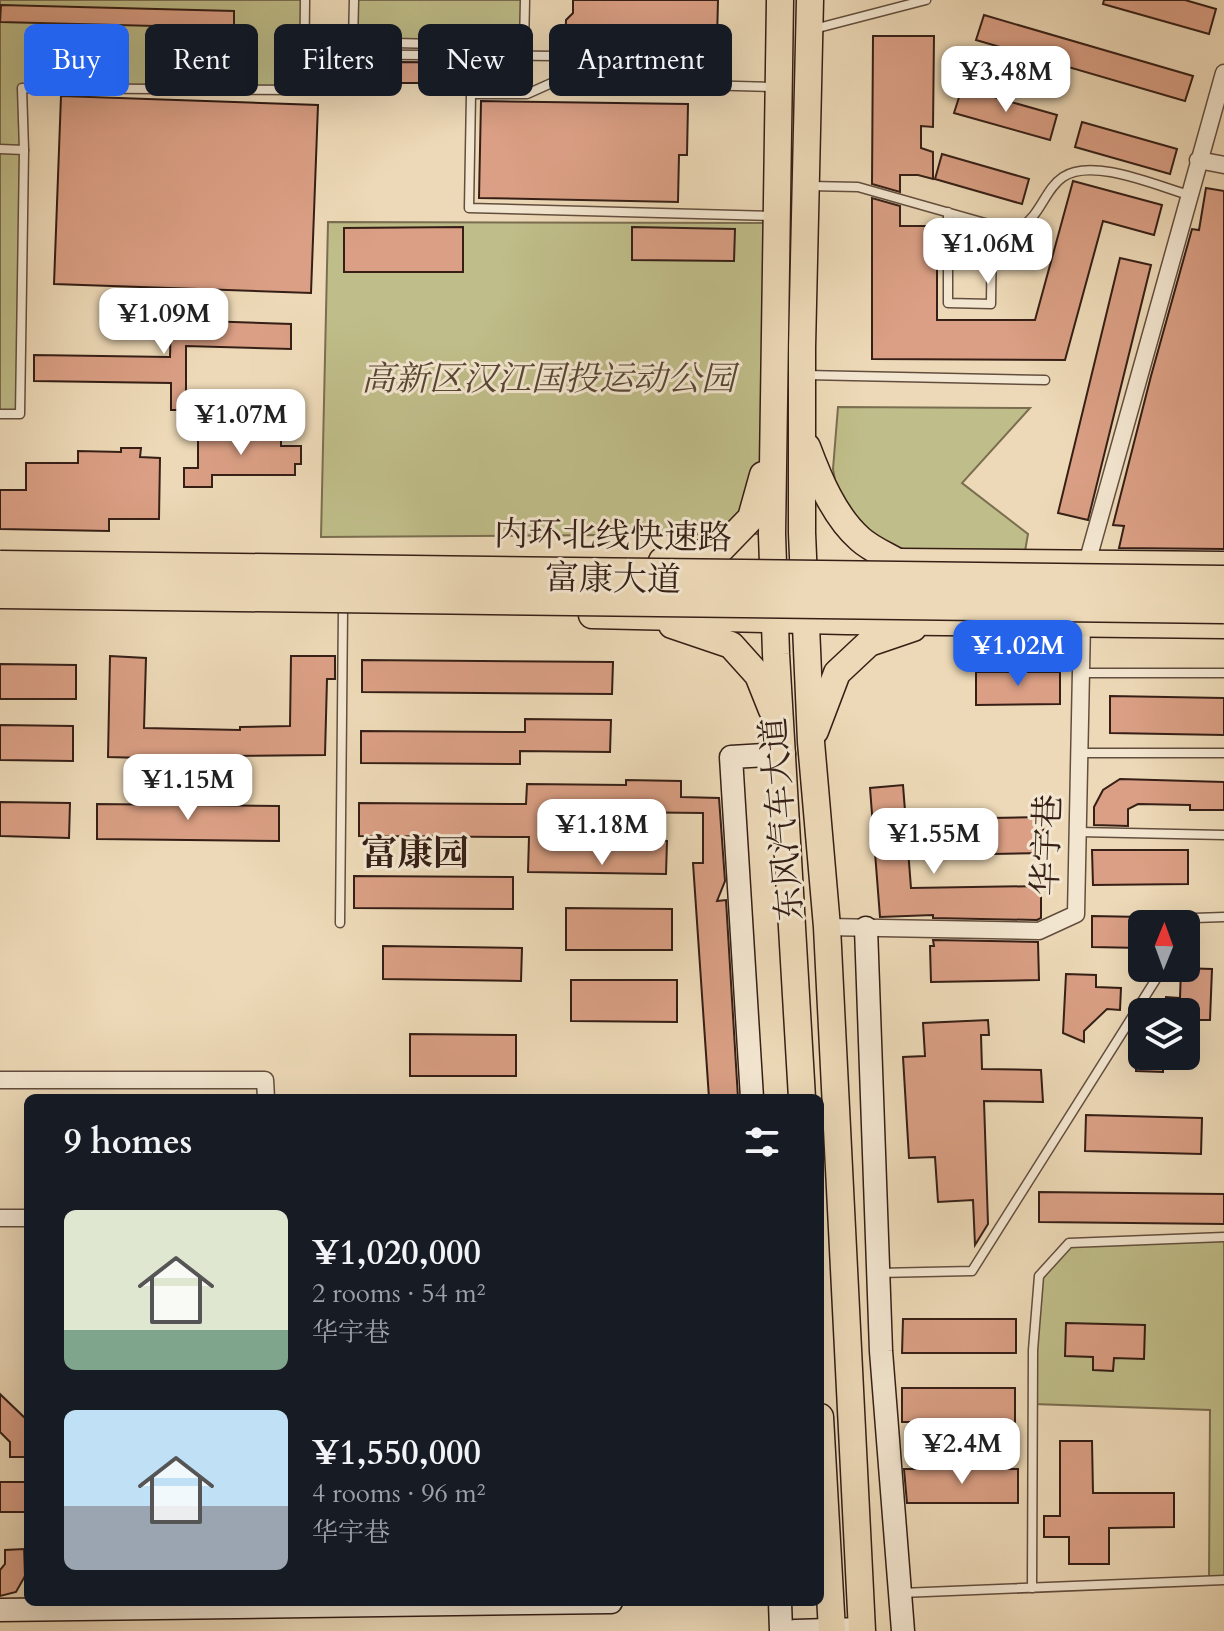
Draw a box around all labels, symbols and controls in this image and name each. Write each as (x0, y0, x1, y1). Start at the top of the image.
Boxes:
chip: Buy (24, 24, 129, 96)
chip: Rent (145, 24, 258, 96)
chip: Filters (274, 24, 402, 96)
chip: New (418, 24, 533, 96)
chip: Apartment (549, 24, 732, 96)
pin: ¥3.48M (941, 46, 1071, 114)
text: ¥3.48M (959, 54, 1053, 89)
pin: ¥1.06M (923, 218, 1053, 286)
text: ¥1.06M (941, 226, 1035, 261)
pin: ¥1.09M (99, 288, 229, 356)
text: ¥1.09M (117, 296, 211, 331)
park label: 高新区汉江国投运动公园 (361, 356, 740, 402)
pin: ¥1.07M (176, 389, 306, 457)
text: ¥1.07M (194, 397, 288, 432)
street label: 内环北线快速路 (494, 511, 732, 561)
street label: 富康大道 (545, 555, 681, 603)
pin: ¥1.02M (953, 620, 1083, 688)
text: ¥1.02M (971, 628, 1065, 663)
street label: 东风汽车大道 (750, 715, 814, 923)
pin: ¥1.15M (123, 754, 253, 822)
text: ¥1.15M (141, 762, 235, 797)
street label: 华宇巷 (1022, 793, 1072, 897)
pin: ¥1.18M (537, 799, 667, 867)
text: ¥1.18M (555, 807, 649, 842)
pin: ¥1.55M (869, 808, 999, 876)
text: ¥1.55M (887, 816, 981, 851)
district label: 富康园 (361, 829, 469, 878)
north arrow (1128, 910, 1200, 982)
map controls (1128, 910, 1200, 1070)
button: layers (1128, 998, 1200, 1070)
text: 9 homes (64, 1119, 192, 1165)
icon: filters (740, 1120, 784, 1164)
text: ¥1,020,000 (312, 1230, 481, 1276)
icon: home (128, 1242, 224, 1338)
text: 2 rooms · 54 m² (312, 1276, 485, 1311)
text: 华宇巷 (312, 1315, 390, 1350)
pin: ¥2.4M (906, 1418, 1018, 1486)
text: ¥2.4M (922, 1426, 1002, 1461)
text: ¥1,550,000 (312, 1430, 481, 1476)
icon: home (128, 1442, 224, 1538)
text: 4 rooms · 96 m² (312, 1476, 485, 1511)
text: 华宇巷 (312, 1515, 390, 1550)

